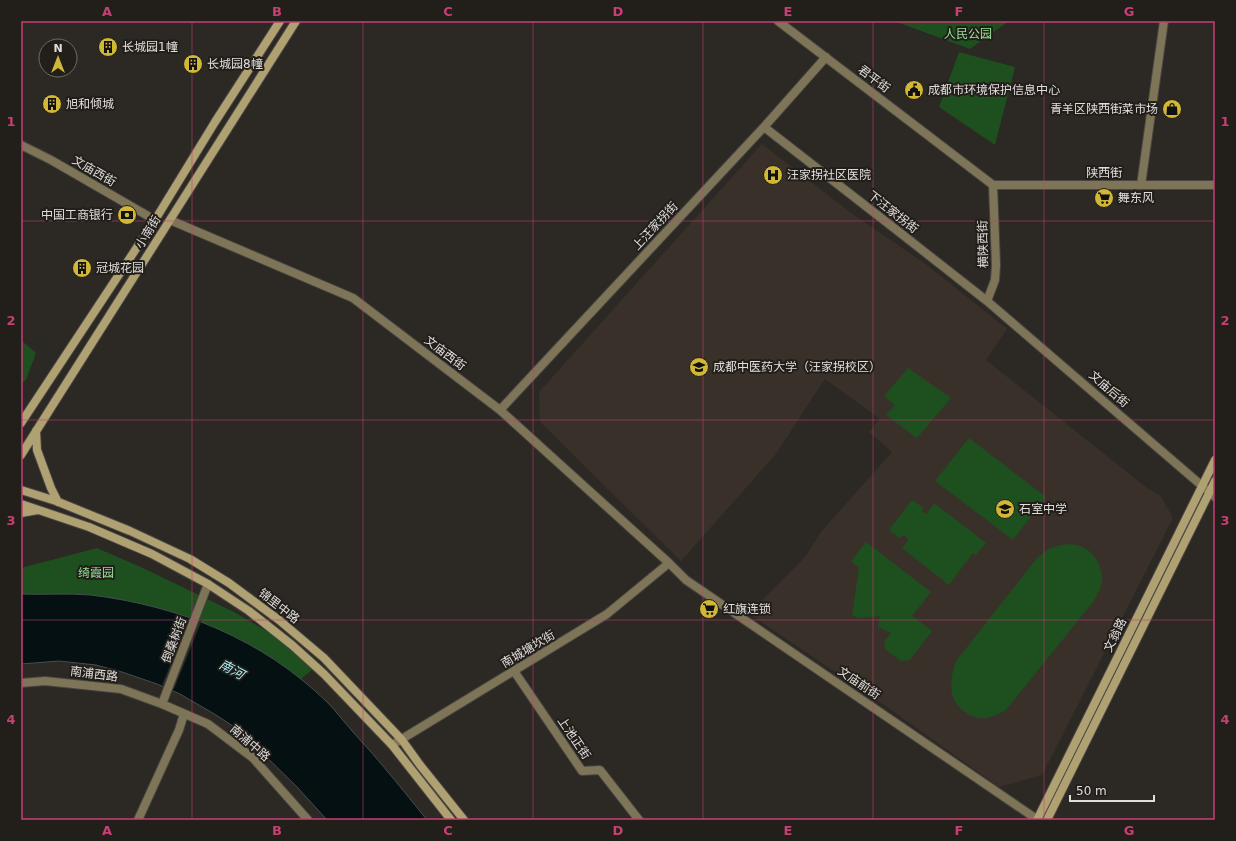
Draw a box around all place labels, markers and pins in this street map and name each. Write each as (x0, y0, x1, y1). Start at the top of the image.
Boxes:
building icon: 长城园1幢 (97, 36, 119, 58)
place label: 长城园1幢 (122, 40, 178, 54)
building icon: 长城园8幢 (182, 53, 204, 75)
place label: 长城园8幢 (207, 57, 263, 71)
public building icon: 成都市环境保护信息中心 (903, 79, 925, 101)
place label: 成都市环境保护信息中心 (928, 83, 1060, 97)
building icon: 旭和倾城 (41, 93, 63, 115)
place label: 旭和倾城 (66, 97, 114, 111)
shop icon: 青羊区陕西街菜市场 (1161, 98, 1183, 120)
place label: 青羊区陕西街菜市场 (1050, 102, 1158, 116)
hospital icon: 汪家拐社区医院 (762, 164, 784, 186)
place label: 汪家拐社区医院 (787, 168, 871, 182)
supermarket icon: 舞东风 (1093, 187, 1115, 209)
place label: 舞东风 (1118, 191, 1154, 205)
bank icon: 中国工商银行 (116, 204, 138, 226)
place label: 中国工商银行 (41, 208, 113, 222)
building icon: 冠城花园 (71, 257, 93, 279)
place label: 冠城花园 (96, 261, 144, 275)
school or university icon: 成都中医药大学（汪家拐校区） (688, 356, 710, 378)
place label: 成都中医药大学（汪家拐校区） (713, 360, 881, 374)
school or university icon: 石室中学 (994, 498, 1016, 520)
place label: 石室中学 (1019, 502, 1067, 516)
supermarket icon: 红旗连锁 (698, 598, 720, 620)
place label: 红旗连锁 (723, 602, 771, 616)

